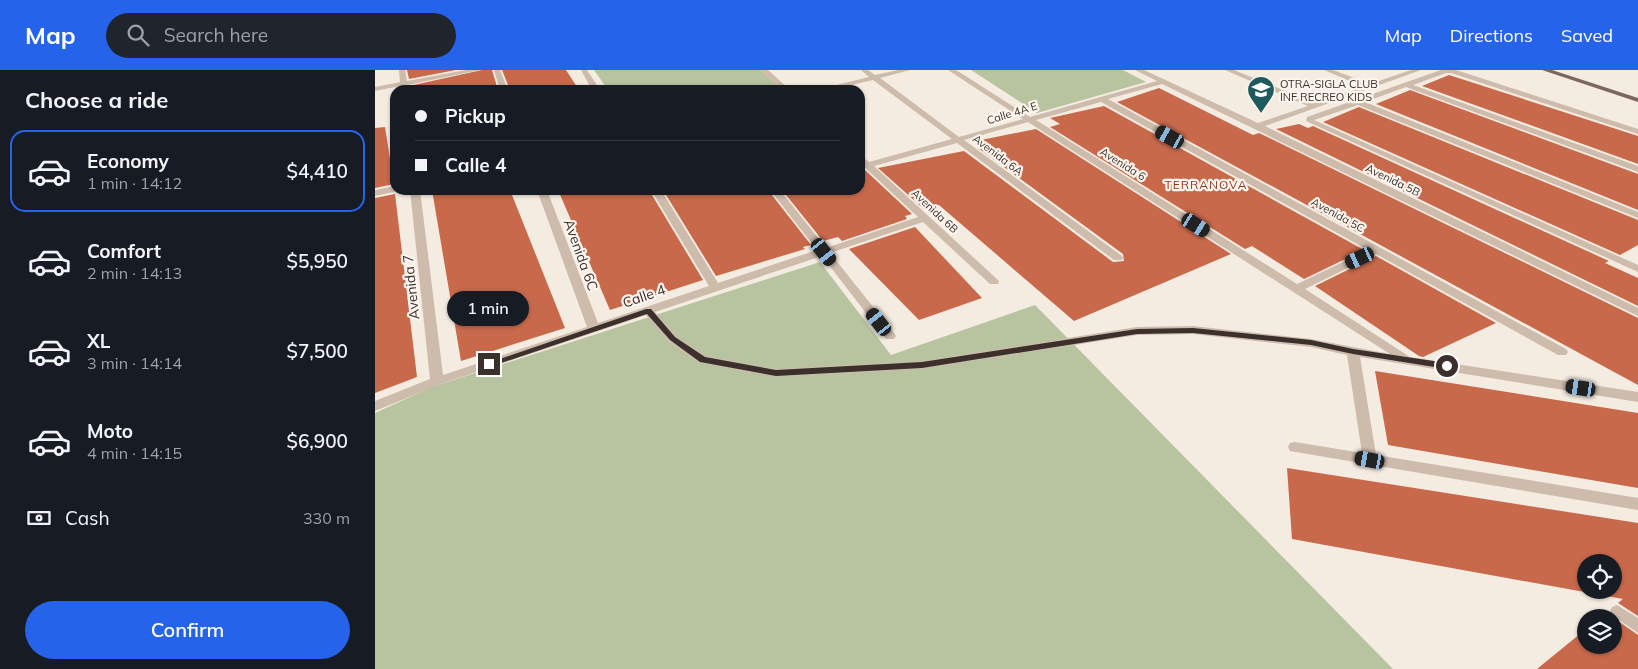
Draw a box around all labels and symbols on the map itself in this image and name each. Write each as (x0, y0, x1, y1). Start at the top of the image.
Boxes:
school or university icon: OTRA-SIGLA CLUB INF RECREO KIDS (1246, 75, 1276, 114)
place label: OTRA-SIGLA CLUB INF RECREO KIDS (1280, 77, 1378, 104)
street label: Calle 4A E (985, 99, 1039, 127)
car (1153, 123, 1186, 151)
street label: Avenida 6A (970, 132, 1026, 178)
street label: Avenida 6 (1098, 144, 1149, 184)
street label: Avenida 5B (1364, 161, 1422, 199)
district label: TERRANOVA (1164, 177, 1248, 192)
street label: Avenida 6B (909, 186, 961, 236)
street label: Avenida 5C (1309, 195, 1367, 235)
car (1179, 211, 1212, 239)
street label: Avenida 6C (560, 217, 602, 293)
car (808, 236, 839, 268)
car (1343, 245, 1376, 271)
street label: Avenida 7 (399, 254, 423, 320)
street label: Calle 4 (620, 280, 668, 312)
callout: 1 min (448, 292, 530, 326)
car (863, 306, 894, 338)
route end (478, 353, 500, 375)
route start (1436, 355, 1458, 377)
car (1565, 378, 1596, 398)
car (1353, 450, 1386, 470)

